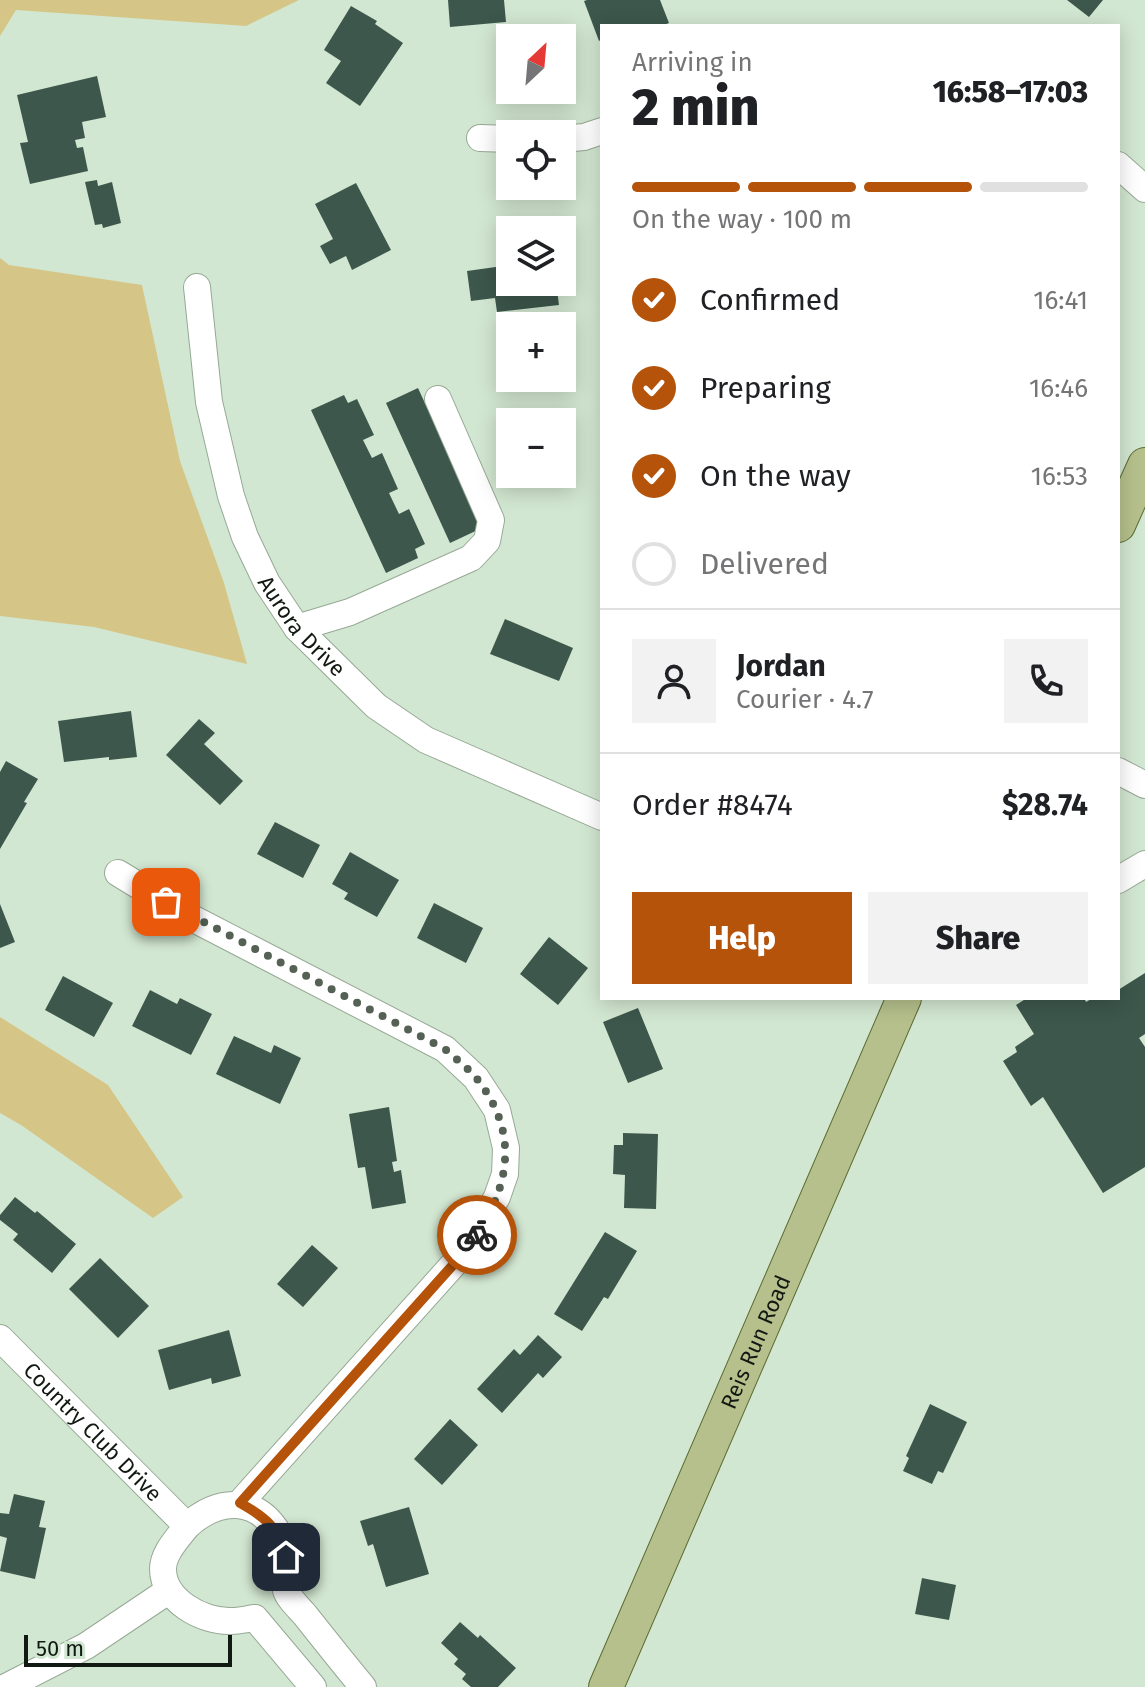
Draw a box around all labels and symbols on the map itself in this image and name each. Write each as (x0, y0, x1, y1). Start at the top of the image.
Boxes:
north arrow (496, 24, 576, 104)
street label: Aurora Drive (252, 571, 351, 682)
pin (132, 868, 200, 936)
courier (437, 1195, 517, 1275)
street label: Reis Run Road (715, 1271, 796, 1413)
street label: Country Club Drive (18, 1357, 168, 1507)
pin (252, 1523, 320, 1591)
scale bar (24, 1631, 232, 1667)

